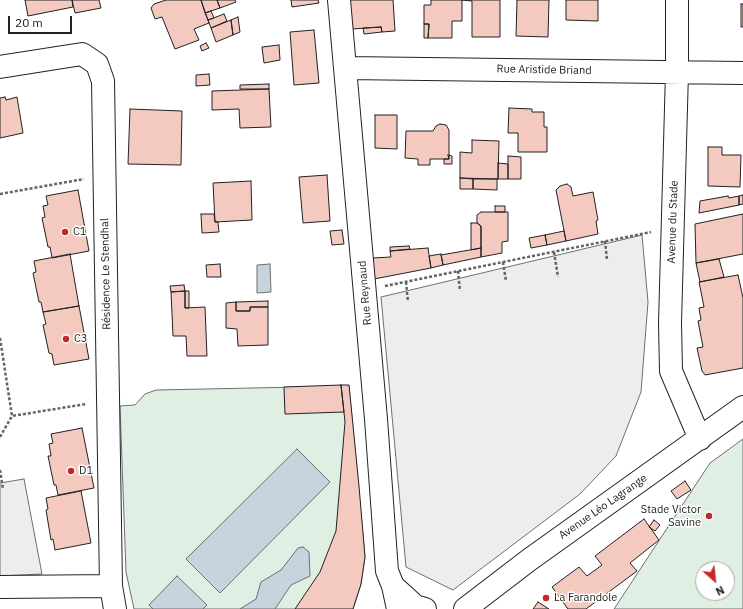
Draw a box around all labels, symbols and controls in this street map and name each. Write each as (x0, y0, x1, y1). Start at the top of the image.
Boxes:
scale bar (10, 8, 74, 34)
text: 20 m (15, 15, 43, 30)
street label: Rue Aristide Briand (496, 63, 592, 77)
street label: Avenue du Stade (665, 180, 681, 264)
street label: Résidence Le Stendhal (98, 218, 114, 330)
place label: C1 (73, 225, 86, 239)
marker: C1 (60, 227, 70, 237)
street label: Rue Reynaud (356, 260, 374, 326)
place label: C3 (74, 332, 87, 346)
marker: C3 (61, 334, 71, 344)
place label: D1 (79, 464, 93, 478)
marker: D1 (66, 466, 76, 476)
street label: Avenue Léo Lagrange (556, 472, 650, 542)
place label: Stade Victor Savine (641, 503, 701, 529)
marker: Stade Victor Savine (704, 511, 714, 521)
north arrow (695, 561, 735, 601)
text: N (713, 583, 727, 599)
place label: La Farandole (554, 591, 617, 605)
marker: La Farandole (541, 593, 551, 603)

